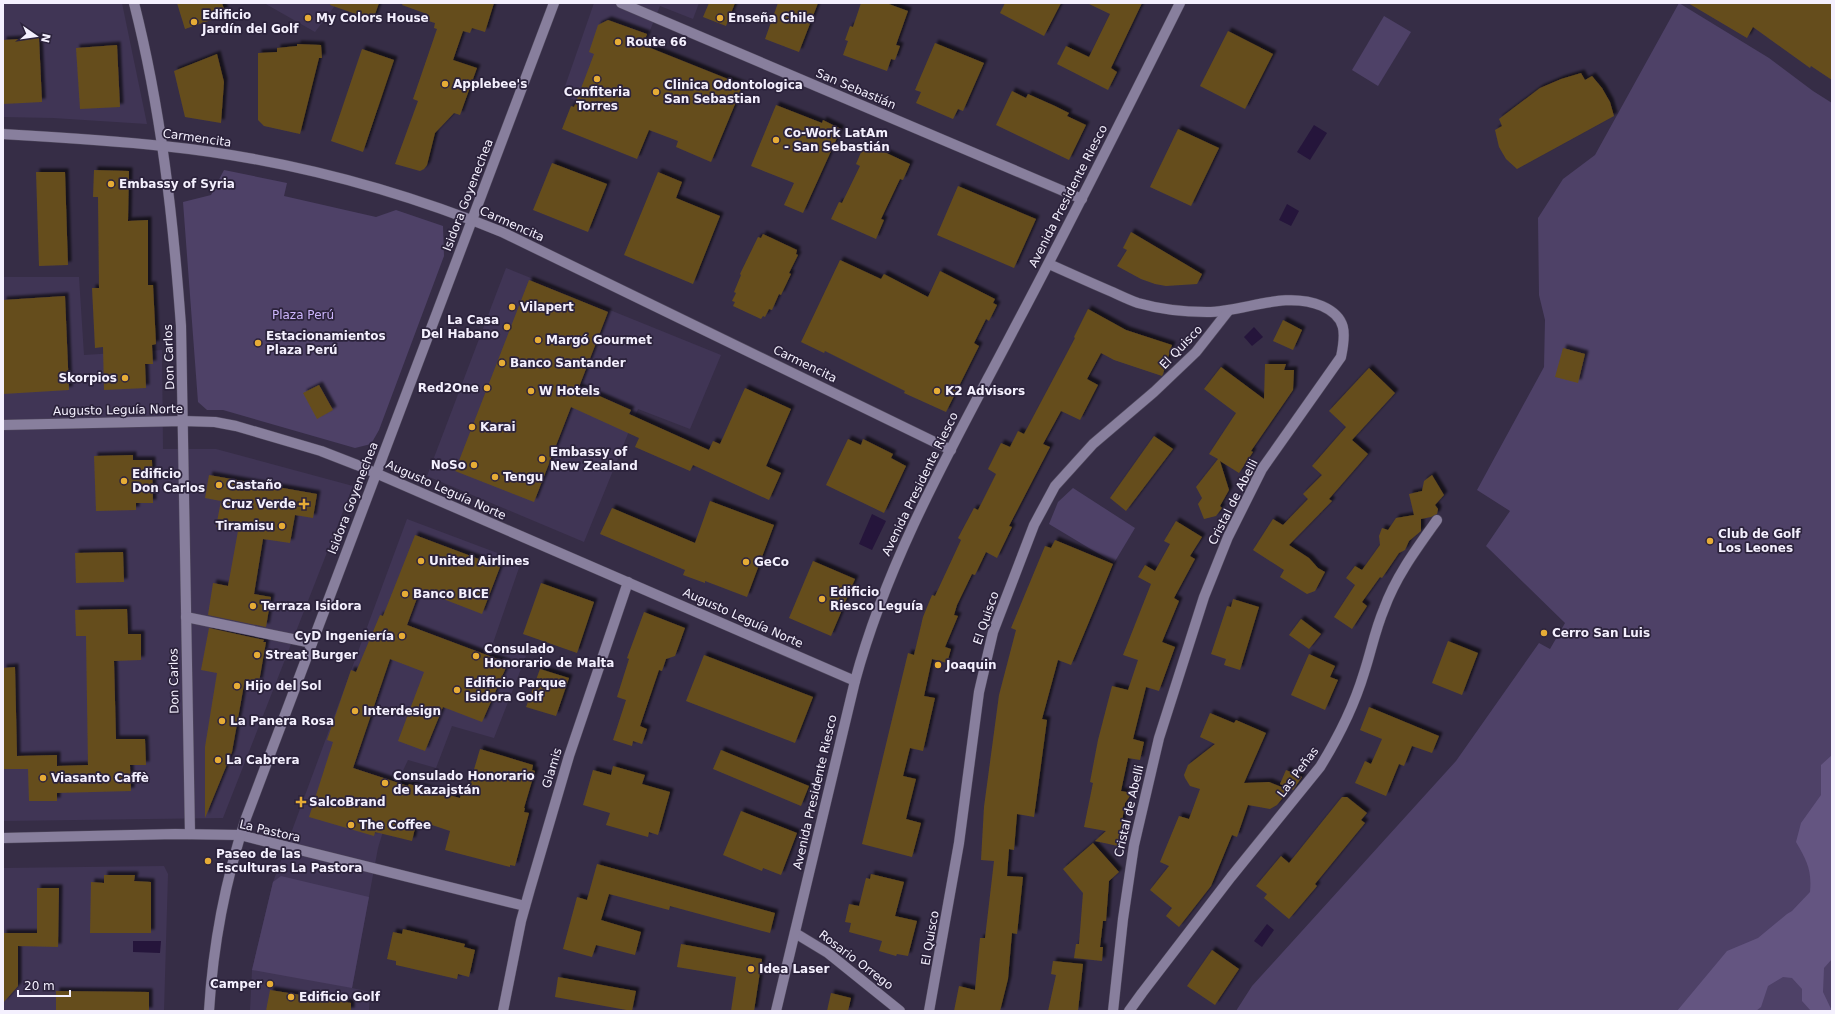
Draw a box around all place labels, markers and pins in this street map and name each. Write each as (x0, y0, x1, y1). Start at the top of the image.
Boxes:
place label: Edificio Jardín del Golf (201, 8, 299, 36)
place label: My Colors House (316, 11, 429, 25)
place label: Enseña Chile (728, 11, 815, 25)
marker: My Colors House (303, 13, 313, 23)
marker: Enseña Chile (715, 13, 725, 23)
marker: Edificio Jardín del Golf (189, 17, 199, 27)
place label: Route 66 (626, 35, 687, 49)
marker: Route 66 (613, 37, 623, 47)
marker: Confiteria Torres (592, 74, 602, 84)
place label: Applebee's (453, 77, 527, 91)
place label: Clinica Odontologica San Sebastian (664, 78, 803, 106)
marker: Applebee's (440, 79, 450, 89)
place label: Confiteria Torres (564, 85, 630, 113)
marker: Clinica Odontologica San Sebastian (651, 87, 661, 97)
place label: Co-Work LatAm - San Sebastián (784, 126, 890, 154)
marker: Co-Work LatAm - San Sebastián (771, 135, 781, 145)
place label: Embassy of Syria (119, 177, 235, 191)
marker: Embassy of Syria (106, 179, 116, 189)
place label: Vilapert (520, 300, 574, 314)
marker: Vilapert (507, 302, 517, 312)
place label: La Casa Del Habano (421, 313, 499, 341)
marker: La Casa Del Habano (502, 322, 512, 332)
place label: Estacionamientos Plaza Perú (266, 329, 386, 357)
place label: Margó Gourmet (546, 333, 652, 347)
marker: Margó Gourmet (533, 335, 543, 345)
marker: Estacionamientos Plaza Perú (253, 338, 263, 348)
place label: Banco Santander (510, 356, 626, 370)
marker: Banco Santander (497, 358, 507, 368)
place label: Skorpios (58, 371, 117, 385)
marker: Skorpios (120, 373, 130, 383)
place label: Red2One (418, 381, 479, 395)
marker: Red2One (482, 383, 492, 393)
place label: W Hotels (539, 384, 600, 398)
place label: K2 Advisors (945, 384, 1025, 398)
marker: W Hotels (526, 386, 536, 396)
marker: K2 Advisors (932, 386, 942, 396)
place label: Karai (480, 420, 516, 434)
marker: Karai (467, 422, 477, 432)
place label: Embassy of New Zealand (550, 445, 638, 473)
marker: Embassy of New Zealand (537, 454, 547, 464)
place label: NoSo (431, 458, 466, 472)
marker: NoSo (469, 460, 479, 470)
place label: Edificio Don Carlos (132, 467, 205, 495)
place label: Tengu (503, 470, 543, 484)
marker: Tengu (490, 472, 500, 482)
marker: Edificio Don Carlos (119, 476, 129, 486)
place label: Castaño (227, 478, 282, 492)
marker: Castaño (214, 480, 224, 490)
place label: Cruz Verde (222, 497, 296, 511)
marker: Cruz Verde (299, 499, 309, 509)
place label: Tiramisu (215, 519, 274, 533)
marker: Tiramisu (277, 521, 287, 531)
place label: Club de Golf Los Leones (1718, 527, 1801, 555)
marker: Club de Golf Los Leones (1705, 536, 1715, 546)
place label: United Airlines (429, 554, 529, 568)
place label: GeCo (754, 555, 789, 569)
marker: United Airlines (416, 556, 426, 566)
marker: GeCo (741, 557, 751, 567)
place label: Edificio Riesco Leguía (830, 585, 923, 613)
place label: Banco BICE (413, 587, 489, 601)
marker: Banco BICE (400, 589, 410, 599)
marker: Edificio Riesco Leguía (817, 594, 827, 604)
place label: Terraza Isidora (261, 599, 362, 613)
marker: Terraza Isidora (248, 601, 258, 611)
place label: Cerro San Luis (1552, 626, 1650, 640)
marker: Cerro San Luis (1539, 628, 1549, 638)
place label: CyD Ingeniería (295, 629, 394, 643)
marker: CyD Ingeniería (397, 631, 407, 641)
place label: Consulado Honorario de Malta (484, 642, 614, 670)
place label: Streat Burger (265, 648, 358, 662)
marker: Streat Burger (252, 650, 262, 660)
marker: Consulado Honorario de Malta (471, 651, 481, 661)
place label: Joaquin (945, 658, 997, 672)
marker: Joaquin (933, 660, 943, 670)
place label: Edificio Parque Isidora Golf (465, 676, 566, 704)
place label: Hijo del Sol (245, 679, 322, 693)
marker: Hijo del Sol (232, 681, 242, 691)
marker: Edificio Parque Isidora Golf (452, 685, 462, 695)
place label: Interdesign (363, 704, 441, 718)
marker: Interdesign (350, 706, 360, 716)
place label: La Panera Rosa (230, 714, 334, 728)
marker: La Panera Rosa (217, 716, 227, 726)
place label: La Cabrera (226, 753, 300, 767)
marker: La Cabrera (213, 755, 223, 765)
place label: Consulado Honorario de Kazajstán (393, 769, 535, 797)
place label: Viasanto Caffè (51, 771, 149, 785)
marker: Viasanto Caffè (38, 773, 48, 783)
marker: Consulado Honorario de Kazajstán (380, 778, 390, 788)
place label: SalcoBrand (309, 795, 386, 809)
marker: SalcoBrand (296, 797, 306, 807)
place label: The Coffee (359, 818, 431, 832)
marker: The Coffee (346, 820, 356, 830)
place label: Paseo de las Esculturas La Pastora (216, 847, 362, 875)
marker: Paseo de las Esculturas La Pastora (203, 856, 213, 866)
place label: Idea Laser (759, 962, 829, 976)
marker: Idea Laser (746, 964, 756, 974)
place label: Camper (210, 977, 262, 991)
marker: Camper (265, 979, 275, 989)
place label: Edificio Golf (299, 990, 381, 1004)
marker: Edificio Golf (286, 992, 296, 1002)

